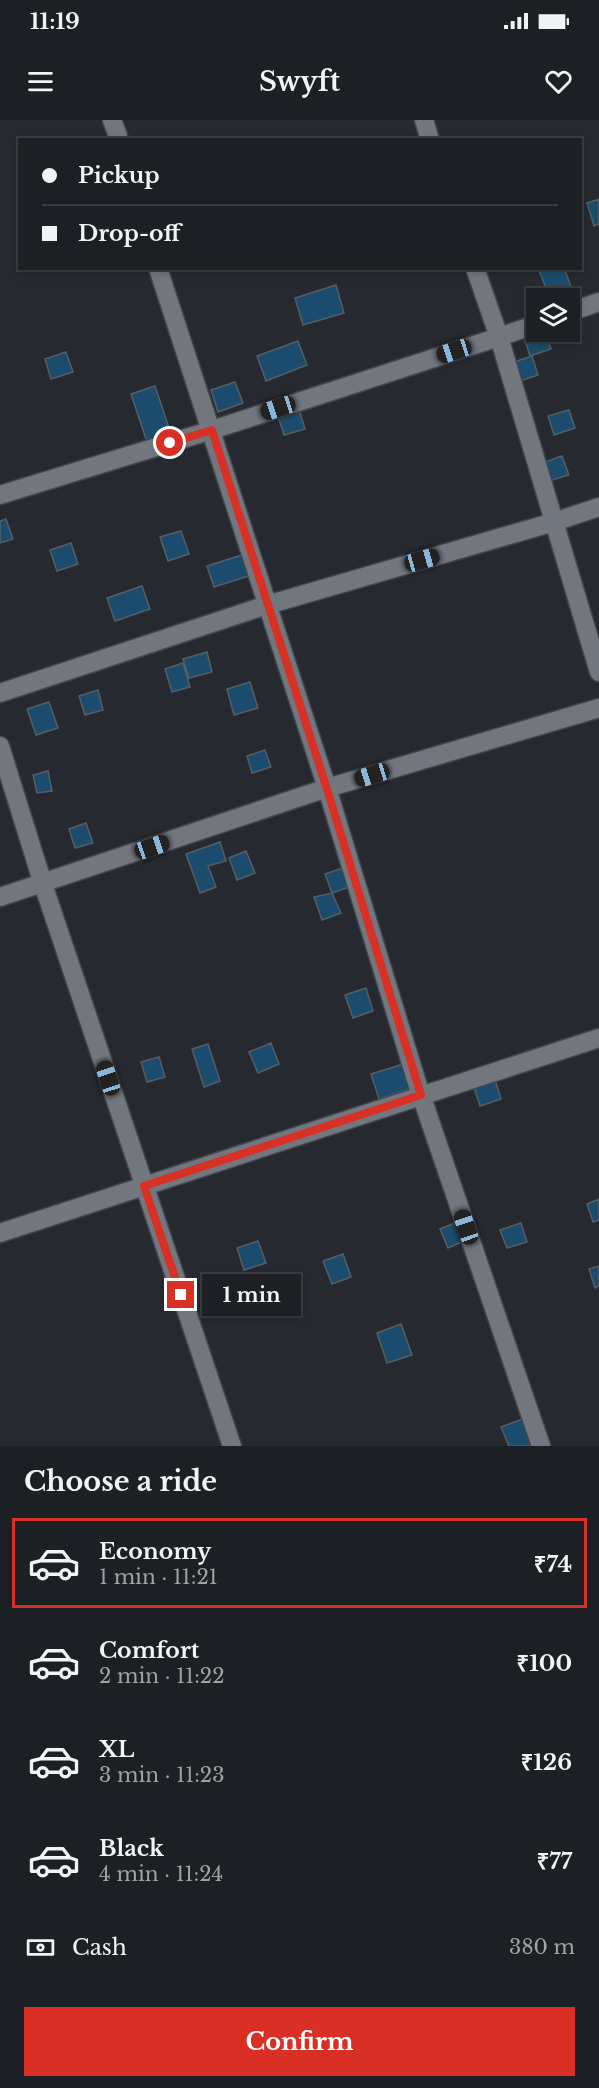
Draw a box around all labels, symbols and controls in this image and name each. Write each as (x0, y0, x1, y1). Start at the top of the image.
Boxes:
text: 11:19 (30, 8, 80, 35)
icon: menu (24, 65, 57, 98)
text: Swyft (259, 65, 340, 98)
icon: heart (542, 65, 575, 98)
text: Pickup (78, 162, 160, 189)
text: Drop-off (78, 220, 180, 247)
map controls (526, 288, 580, 342)
button: layers (526, 288, 580, 342)
car (434, 337, 474, 365)
car (258, 394, 298, 422)
route start (156, 429, 183, 456)
car (402, 546, 442, 574)
car (352, 761, 392, 789)
car (132, 833, 172, 861)
car (94, 1058, 122, 1098)
car (452, 1207, 480, 1247)
callout: 1 min (202, 1274, 301, 1316)
route end (167, 1281, 194, 1308)
text: 1 min (223, 1283, 280, 1307)
text: Choose a ride (24, 1465, 217, 1498)
icon: car (27, 1536, 81, 1590)
text: Economy (99, 1538, 211, 1565)
text: ₹74 (534, 1551, 572, 1578)
text: 1 min · 11:21 (99, 1565, 218, 1589)
icon: car (27, 1635, 81, 1689)
text: Comfort (99, 1637, 199, 1664)
text: ₹100 (517, 1650, 572, 1677)
text: 2 min · 11:22 (99, 1664, 224, 1688)
icon: car (27, 1734, 81, 1788)
text: XL (99, 1736, 134, 1763)
text: ₹126 (521, 1749, 572, 1776)
text: 3 min · 11:23 (99, 1763, 224, 1787)
icon: car (27, 1833, 81, 1887)
text: Black (99, 1835, 164, 1862)
text: ₹77 (537, 1848, 572, 1875)
text: 4 min · 11:24 (99, 1862, 223, 1886)
icon: cash (24, 1931, 57, 1964)
text: Cash (72, 1934, 127, 1961)
text: 380 m (509, 1935, 575, 1959)
button: Confirm (24, 2007, 575, 2076)

